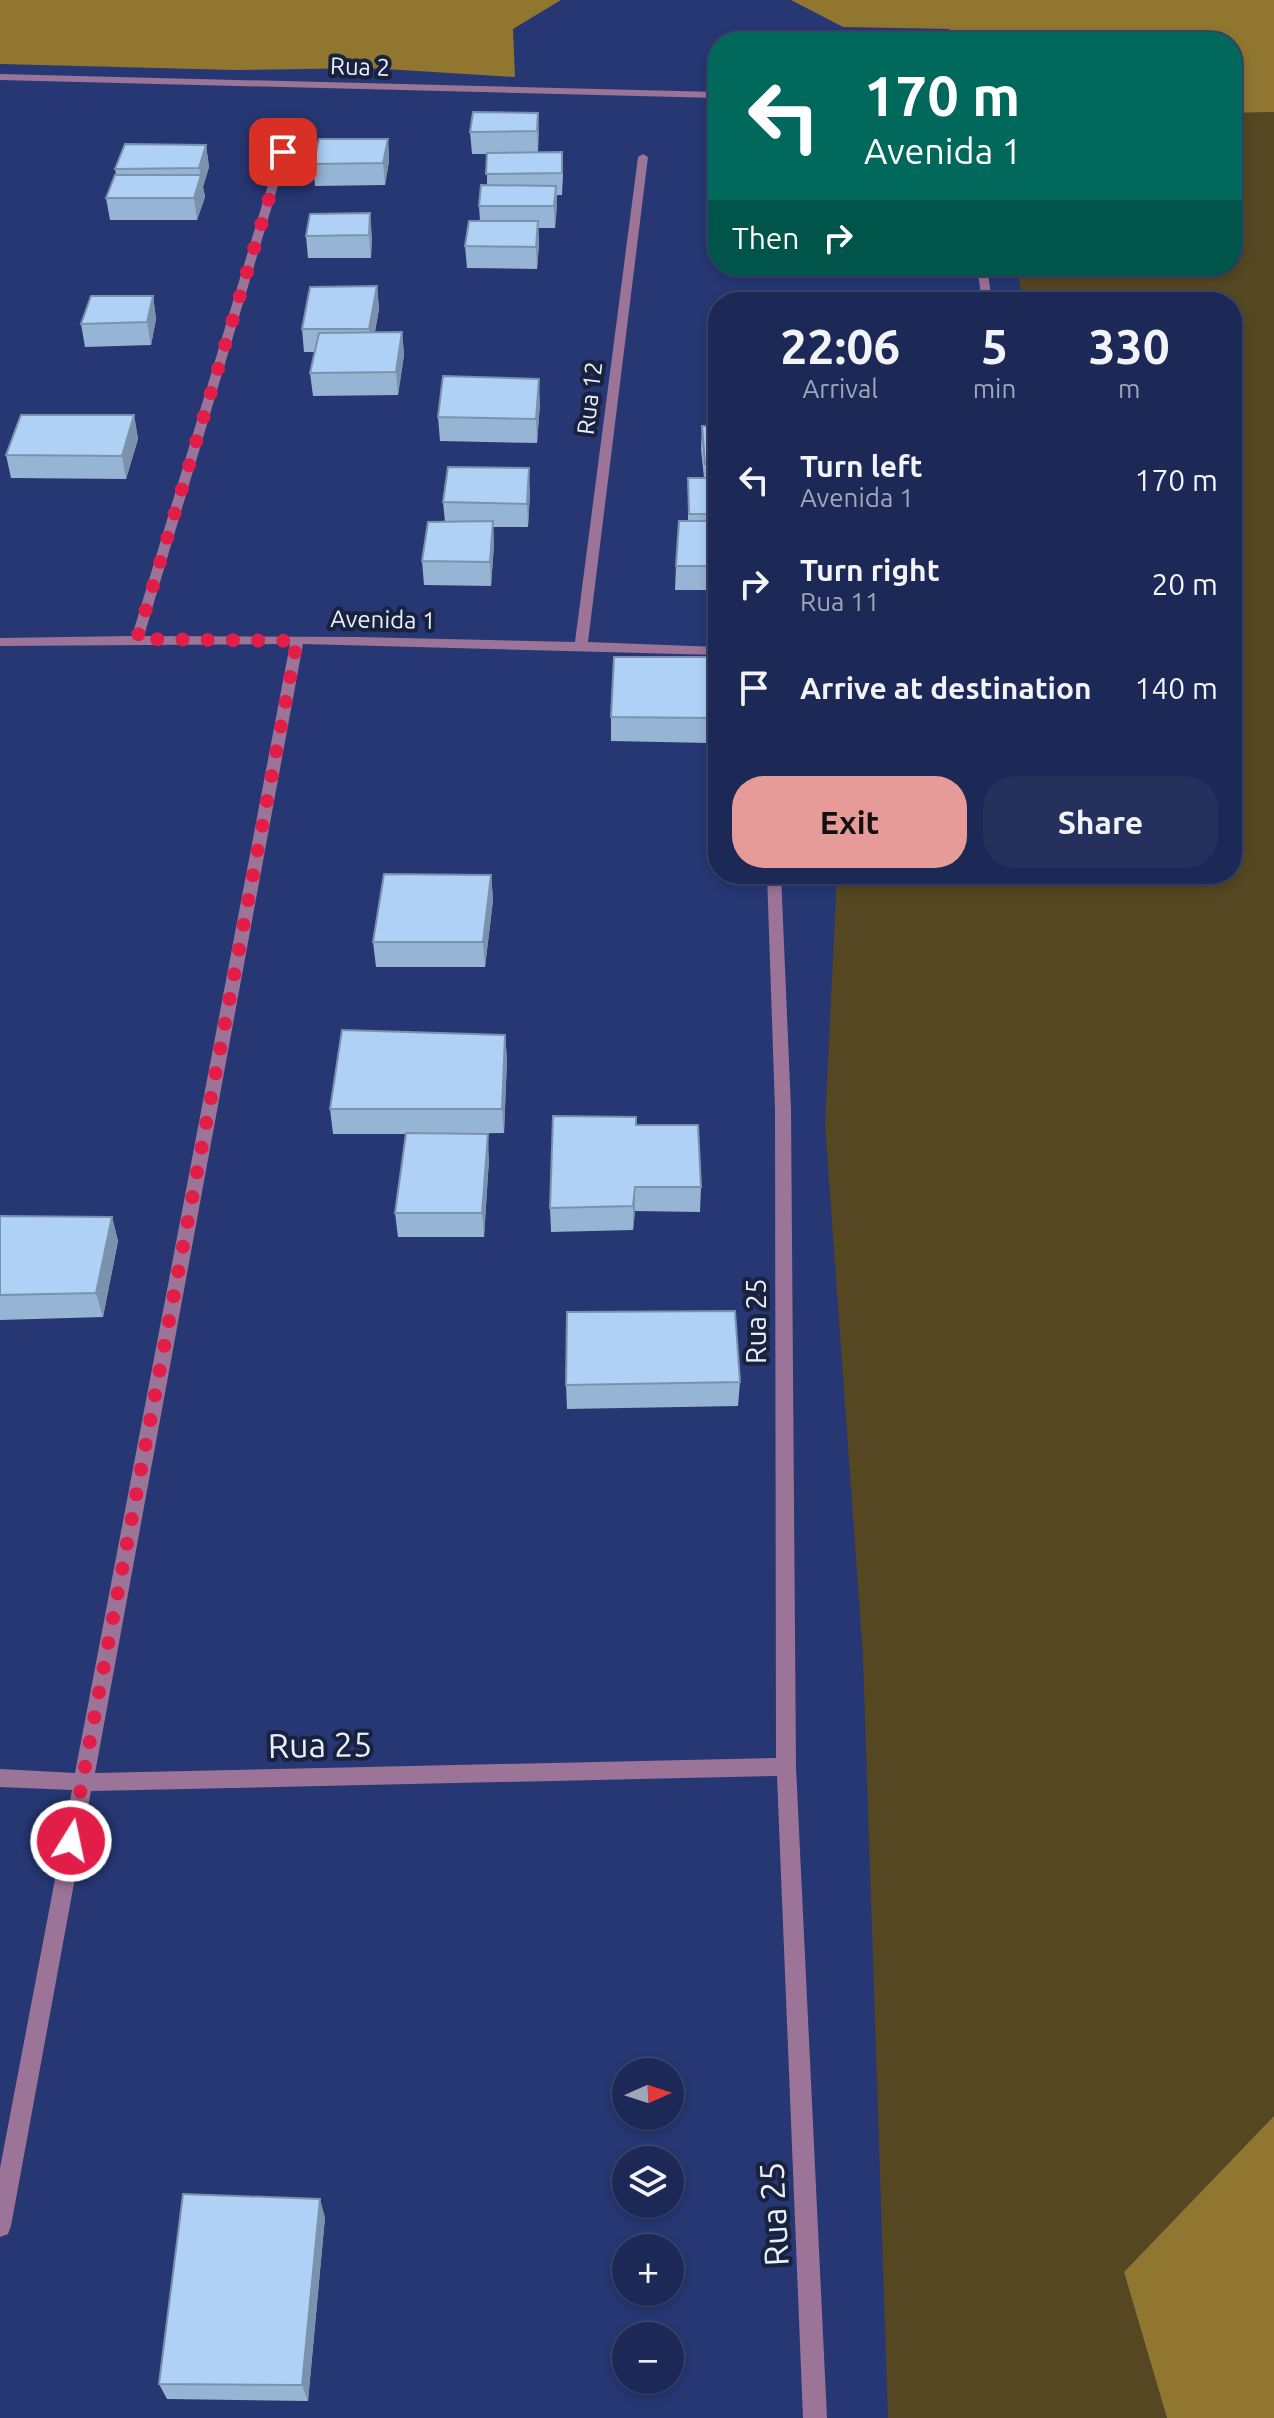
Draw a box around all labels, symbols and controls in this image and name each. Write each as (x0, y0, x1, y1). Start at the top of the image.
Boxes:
street label: Rua 2 (330, 52, 390, 81)
icon: left (732, 64, 836, 168)
text: 170 m (864, 64, 1020, 127)
pin (249, 118, 317, 186)
icon: arrive (261, 130, 305, 174)
text: Avenida 1 (864, 130, 1022, 171)
icon: right (816, 216, 860, 260)
text: Then (732, 221, 800, 255)
text: 22:06 (780, 319, 900, 373)
text: 5 (981, 319, 1008, 373)
text: 330 (1089, 319, 1170, 373)
street label: Rua 12 (572, 360, 607, 436)
text: Arrival (802, 374, 878, 403)
text: min (973, 374, 1016, 403)
text: m (1118, 374, 1140, 403)
text: Turn left (800, 449, 922, 483)
icon: left (732, 458, 776, 502)
text: 170 m (1134, 463, 1218, 497)
text: Avenida 1 (800, 483, 914, 512)
text: Turn right (800, 553, 940, 587)
icon: right (732, 562, 776, 606)
text: 20 m (1151, 567, 1218, 601)
text: Rua 11 (800, 587, 880, 616)
street label: Avenida 1 (330, 605, 436, 634)
icon: arrive (732, 666, 776, 710)
text: Arrive at destination (800, 671, 1092, 705)
text: 140 m (1134, 671, 1218, 705)
button: Exit (732, 776, 967, 868)
button: Share (983, 776, 1218, 868)
street label: Rua 25 (740, 1278, 771, 1364)
street label: Rua 25 (268, 1724, 372, 1764)
position arrow (29, 1799, 113, 1883)
north arrow (612, 2058, 684, 2130)
map controls (612, 2058, 684, 2394)
button: layers (612, 2146, 684, 2218)
street label: Rua 25 (751, 2161, 795, 2267)
button: + (612, 2234, 684, 2306)
button: − (612, 2322, 684, 2394)

